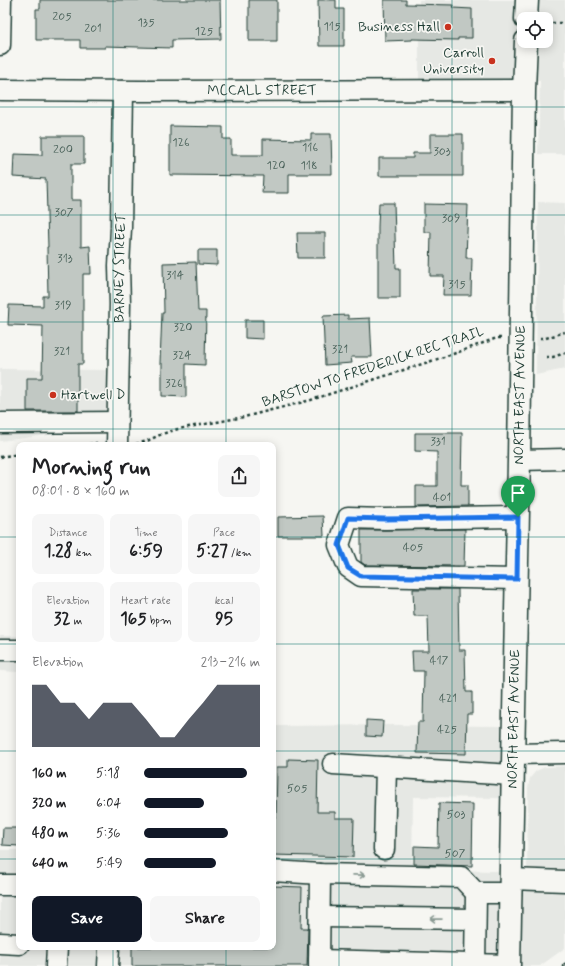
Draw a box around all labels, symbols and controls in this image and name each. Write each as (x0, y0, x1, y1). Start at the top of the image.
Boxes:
house number: 205 (52, 9, 72, 25)
map controls (517, 12, 553, 48)
button: locate (517, 12, 553, 48)
house number: 135 (137, 15, 155, 31)
place label: Business Hall (358, 18, 440, 36)
house number: 115 (323, 19, 341, 35)
house number: 201 (84, 21, 102, 37)
marker: Business Hall (443, 22, 453, 32)
house number: 125 (195, 24, 214, 40)
place label: Carroll University (423, 44, 484, 78)
marker: Carroll University (487, 56, 497, 66)
street label: MCCALL STREET (207, 82, 317, 100)
house number: 126 (172, 135, 190, 151)
house number: 116 (302, 140, 318, 156)
house number: 200 (53, 142, 73, 158)
house number: 303 (433, 144, 451, 160)
house number: 120 (267, 158, 285, 174)
house number: 118 (300, 158, 318, 174)
house number: 307 (55, 205, 74, 221)
house number: 309 (442, 211, 460, 227)
street label: BARNEY STREET (110, 213, 130, 323)
house number: 313 (57, 251, 73, 267)
house number: 314 (166, 268, 184, 284)
house number: 315 (448, 277, 466, 293)
house number: 319 (55, 298, 71, 314)
house number: 320 (174, 320, 192, 336)
street label: BARSTOW TO FREDERICK REC TRAIL (260, 323, 486, 411)
street label: NORTH EAST AVENUE (510, 325, 530, 465)
house number: 321 (332, 342, 348, 358)
house number: 321 (54, 344, 70, 360)
house number: 324 (173, 348, 191, 364)
house number: 326 (165, 376, 183, 392)
place label: Hartwell D (61, 386, 125, 404)
marker: Hartwell D (48, 390, 58, 400)
house number: 331 (430, 434, 446, 450)
text: Morning run (32, 454, 151, 482)
button: share (218, 455, 260, 497)
pin (501, 476, 535, 517)
icon: arrive (507, 482, 529, 504)
text: 08:01 · 8 × 160 m (32, 483, 130, 500)
house number: 401 (433, 490, 451, 506)
text: Distance (49, 526, 87, 540)
text: Time (134, 526, 158, 540)
text: Pace (213, 526, 235, 540)
text: 1.28 (44, 540, 73, 562)
text: 6:59 (129, 540, 163, 562)
text: 5:27 (196, 540, 228, 562)
house number: 405 (403, 540, 424, 556)
text: km (73, 546, 92, 560)
text: /km (228, 546, 252, 560)
text: Elevation (46, 594, 90, 608)
text: Heart rate (121, 594, 171, 608)
text: kcal (215, 594, 233, 608)
text: 32 (54, 608, 70, 630)
text: 165 (120, 608, 147, 630)
text: 95 (215, 608, 233, 630)
text: m (70, 614, 82, 628)
text: bpm (147, 614, 172, 628)
street label: NORTH EAST AVENUE (504, 649, 524, 789)
house number: 417 (430, 653, 449, 669)
text: Elevation (32, 654, 83, 671)
text: 213–216 m (201, 654, 260, 671)
house number: 421 (439, 691, 457, 707)
house number: 425 (437, 722, 457, 738)
text: 160 m (32, 765, 67, 782)
text: 5:18 (96, 765, 120, 782)
house number: 505 (287, 781, 308, 797)
text: 320 m (32, 795, 66, 812)
text: 6:04 (96, 795, 121, 812)
house number: 503 (447, 807, 466, 823)
text: 480 m (32, 825, 68, 842)
text: 5:36 (96, 825, 120, 842)
house number: 507 (445, 846, 466, 862)
text: 640 m (32, 855, 68, 872)
text: 5:49 (96, 855, 123, 872)
one-way arrow (352, 871, 365, 879)
button: Save (32, 896, 142, 942)
button: Share (150, 896, 260, 942)
one-way arrow (430, 915, 443, 922)

